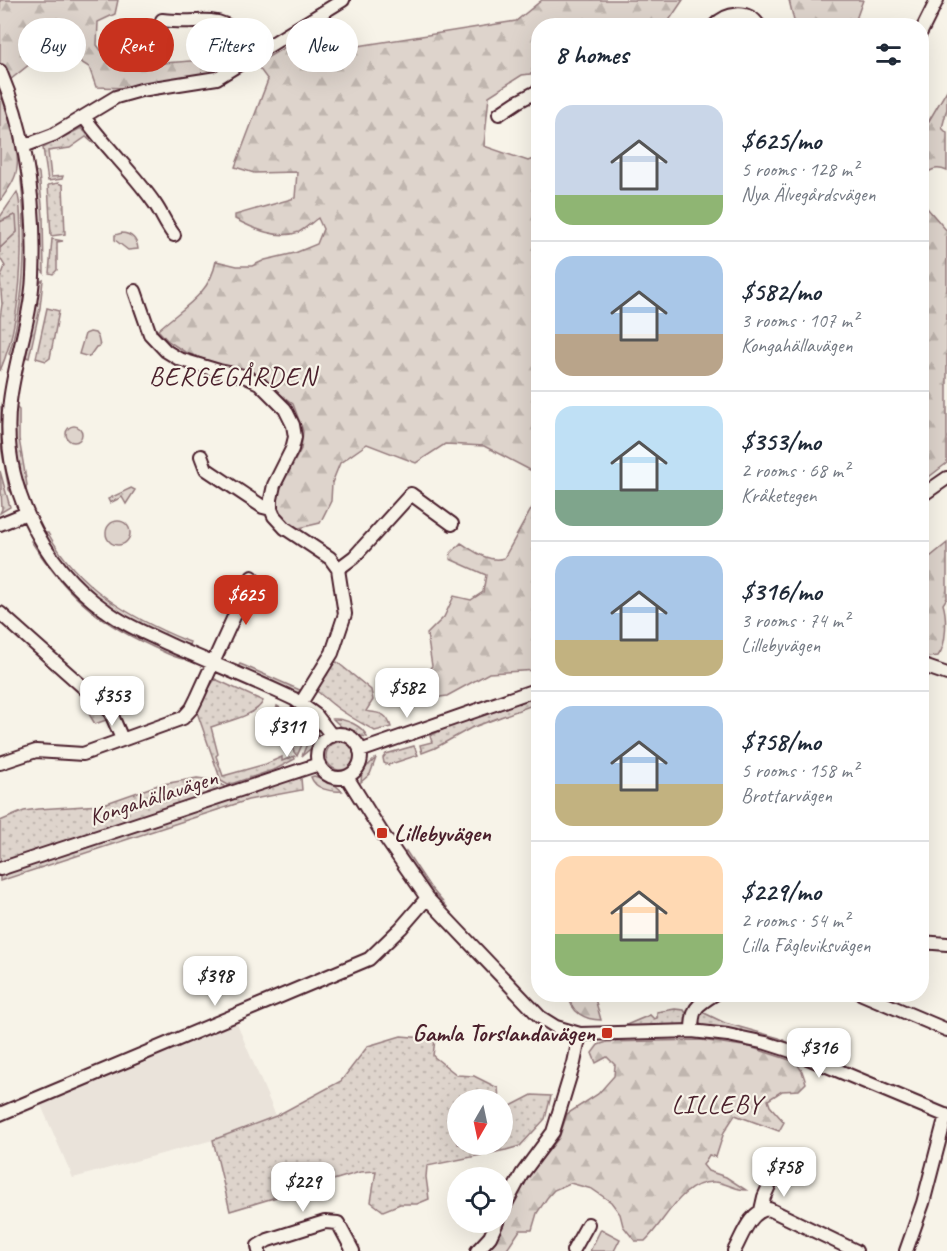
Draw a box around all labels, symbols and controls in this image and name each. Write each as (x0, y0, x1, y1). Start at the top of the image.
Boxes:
chip: Buy (18, 18, 86, 72)
chip: Rent (98, 18, 174, 72)
chip: Filters (186, 18, 274, 72)
chip: New (286, 18, 358, 72)
text: 8 homes (555, 38, 628, 71)
icon: filters (872, 38, 905, 71)
text: $625/mo (741, 124, 821, 157)
icon: home (603, 129, 675, 201)
text: 5 rooms · 128 m² (741, 157, 858, 182)
text: Nya Älvegårdsvägen (741, 182, 876, 207)
text: $582/mo (741, 275, 821, 308)
icon: home (603, 280, 675, 352)
text: 3 rooms · 107 m² (741, 308, 858, 333)
text: Kongahällavägen (741, 333, 852, 358)
district label: BERGEGÅRDEN (149, 360, 320, 393)
text: $353/mo (741, 425, 821, 458)
icon: home (603, 430, 675, 502)
text: 2 rooms · 68 m² (741, 458, 849, 483)
text: Kråketegen (741, 483, 817, 508)
pin: $625 (210, 575, 282, 626)
text: $316/mo (741, 575, 822, 608)
icon: home (603, 580, 675, 652)
text: $625 (228, 582, 264, 607)
text: 3 rooms · 74 m² (741, 608, 849, 633)
text: Lillebyvägen (741, 633, 820, 658)
pin: $582 (371, 668, 443, 719)
text: $582 (389, 675, 425, 700)
pin: $353 (76, 676, 148, 727)
text: $353 (94, 683, 130, 708)
pin: $311 (251, 707, 323, 758)
text: $311 (269, 714, 305, 739)
text: $758/mo (741, 725, 821, 758)
icon: home (603, 730, 675, 802)
text: 5 rooms · 158 m² (741, 758, 858, 783)
street label: Kongahällavägen (85, 762, 221, 832)
text: Brottarvägen (741, 783, 832, 808)
place label: Lillebyvägen (394, 818, 492, 848)
marker: Lillebyvägen (375, 826, 389, 840)
text: $229/mo (741, 875, 821, 908)
icon: home (603, 880, 675, 952)
text: 2 rooms · 54 m² (741, 908, 849, 933)
text: Lilla Fågleviksvägen (741, 933, 871, 958)
pin: $398 (179, 956, 251, 1007)
text: $398 (197, 963, 233, 988)
place label: Gamla Torslandavägen (413, 1018, 596, 1048)
marker: Gamla Torslandavägen (600, 1026, 614, 1040)
pin: $316 (783, 1028, 855, 1079)
text: $316 (801, 1035, 837, 1060)
district label: LILLEBY (672, 1088, 766, 1121)
north arrow (447, 1089, 513, 1155)
map controls (447, 1089, 513, 1233)
pin: $758 (748, 1147, 820, 1198)
text: $758 (766, 1154, 802, 1179)
pin: $229 (267, 1162, 339, 1213)
button: locate (447, 1167, 513, 1233)
text: $229 (285, 1169, 321, 1194)

